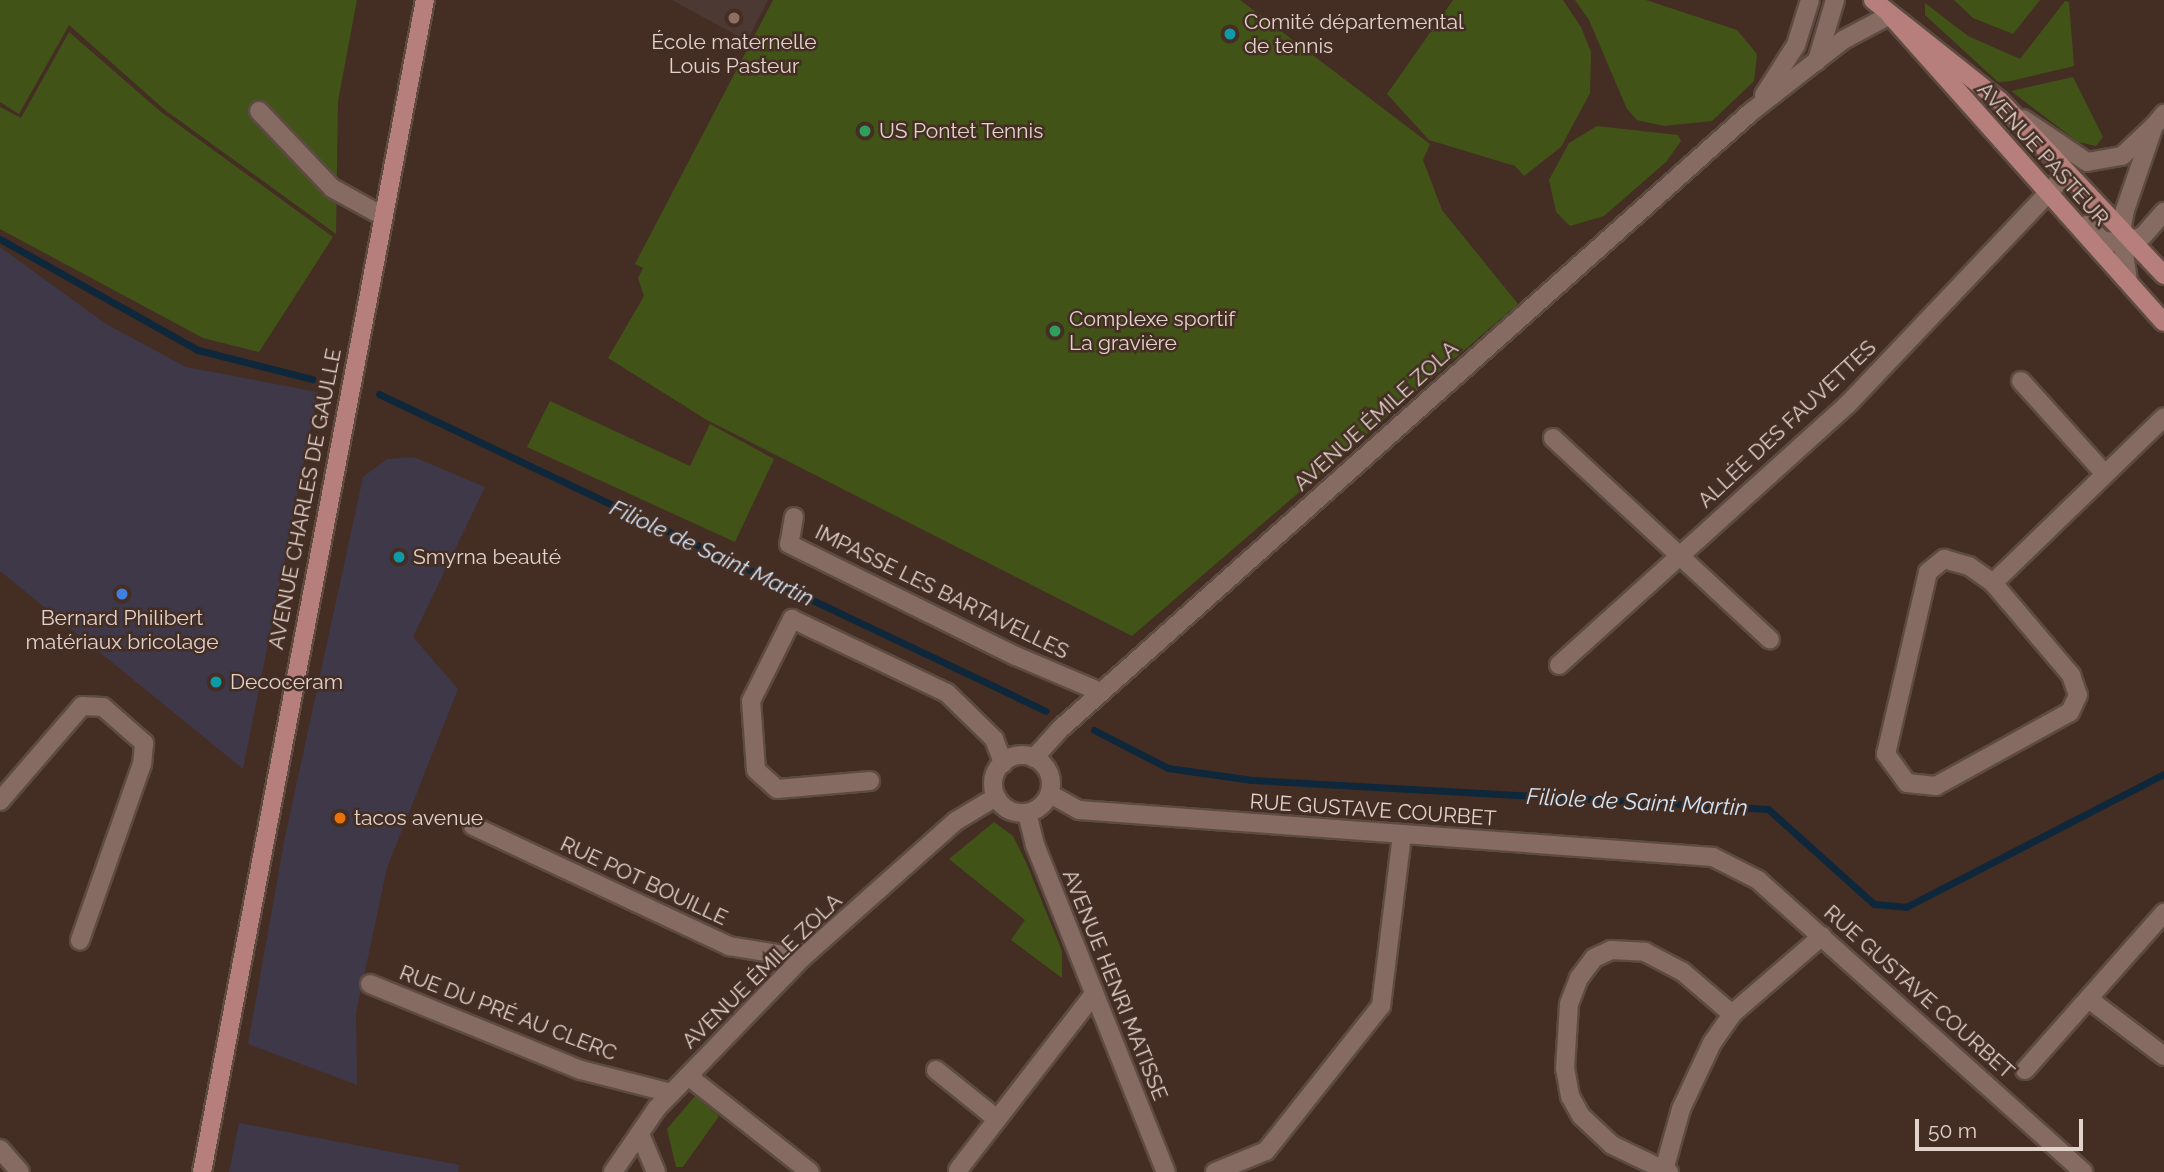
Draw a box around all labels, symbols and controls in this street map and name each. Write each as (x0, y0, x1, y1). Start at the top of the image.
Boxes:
place label: Comité départemental de tennis (1244, 9, 1464, 59)
marker: École maternelle Louis Pasteur (726, 10, 742, 26)
marker: Comité départemental de tennis (1222, 26, 1238, 42)
place label: École maternelle Louis Pasteur (651, 29, 817, 79)
street label: AVENUE PASTEUR (1972, 77, 2114, 231)
place label: US Pontet Tennis (879, 118, 1044, 144)
marker: US Pontet Tennis (857, 123, 873, 139)
place label: Complexe sportif La gravière (1069, 306, 1235, 356)
marker: Complexe sportif La gravière (1047, 323, 1063, 339)
street label: ALLÉE DES FAUVETTES (1693, 335, 1881, 513)
street label: AVENUE ÉMILE ZOLA (1289, 336, 1463, 496)
street label: AVENUE CHARLES DE GAULLE (263, 346, 347, 652)
water label: Filiole de Saint Martin (606, 494, 818, 612)
street label: IMPASSE LES BARTAVELLES (811, 520, 1073, 664)
place label: Smyrna beauté (413, 544, 561, 570)
marker: Smyrna beauté (391, 549, 407, 565)
marker: Bernard Philibert matériaux bricolage (114, 586, 130, 602)
place label: Bernard Philibert matériaux bricolage (26, 605, 218, 655)
place label: Decoceram (230, 669, 343, 695)
marker: Decoceram (208, 674, 224, 690)
water label: Filiole de Saint Martin (1526, 782, 1748, 822)
street label: RUE GUSTAVE COURBET (1249, 789, 1497, 831)
place label: tacos avenue (354, 805, 483, 831)
marker: tacos avenue (332, 810, 348, 826)
street label: RUE POT BOUILLE (556, 831, 732, 931)
street label: AVENUE HENRI MATISSE (1057, 866, 1173, 1104)
street label: AVENUE ÉMILE ZOLA (677, 888, 847, 1054)
street label: RUE GUSTAVE COURBET (1819, 900, 2019, 1084)
street label: RUE DU PRÉ AU CLERC (396, 960, 620, 1066)
scale bar (1919, 1106, 2087, 1150)
text: 50 m (1928, 1118, 1977, 1143)

